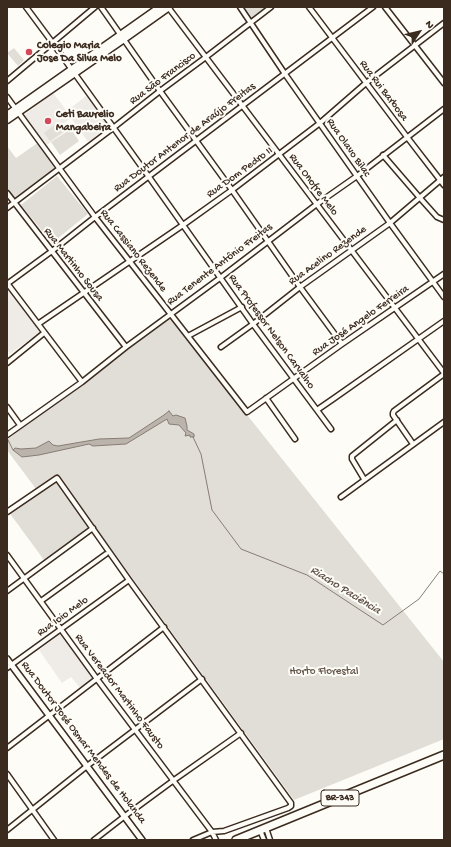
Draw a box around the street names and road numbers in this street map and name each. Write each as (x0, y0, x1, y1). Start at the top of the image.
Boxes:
street label: Rua São Francisco (127, 50, 199, 108)
street label: Rua Rui Barbosa (356, 58, 410, 124)
street label: Rua Doutor Antenor de Araújo Freitas (112, 80, 258, 196)
street label: Rua Olavo Bilac (323, 116, 373, 180)
street label: Rua Dom Pedro II (204, 145, 276, 201)
street label: Rua Onofre Melo (285, 151, 341, 219)
street label: Rua Cassiano Rezende (97, 207, 169, 295)
street label: Rua Tenente Antônio Freitas (165, 221, 275, 309)
street label: Rua Acelino Rezende (286, 223, 370, 289)
street label: Rua Martinho Sousa (40, 226, 106, 304)
street label: Rua Professor Nelson Carvalho (225, 272, 317, 392)
street label: Rua José Angelo Ferreira (310, 283, 412, 359)
street label: Rua Ioio Melo (35, 594, 91, 640)
street label: Rua Vereador Martinho Fausto (71, 632, 167, 752)
street label: Rua Doutor José Osmar Mendes de Holanda (18, 659, 148, 827)
road number: BR-343 (321, 790, 359, 806)

